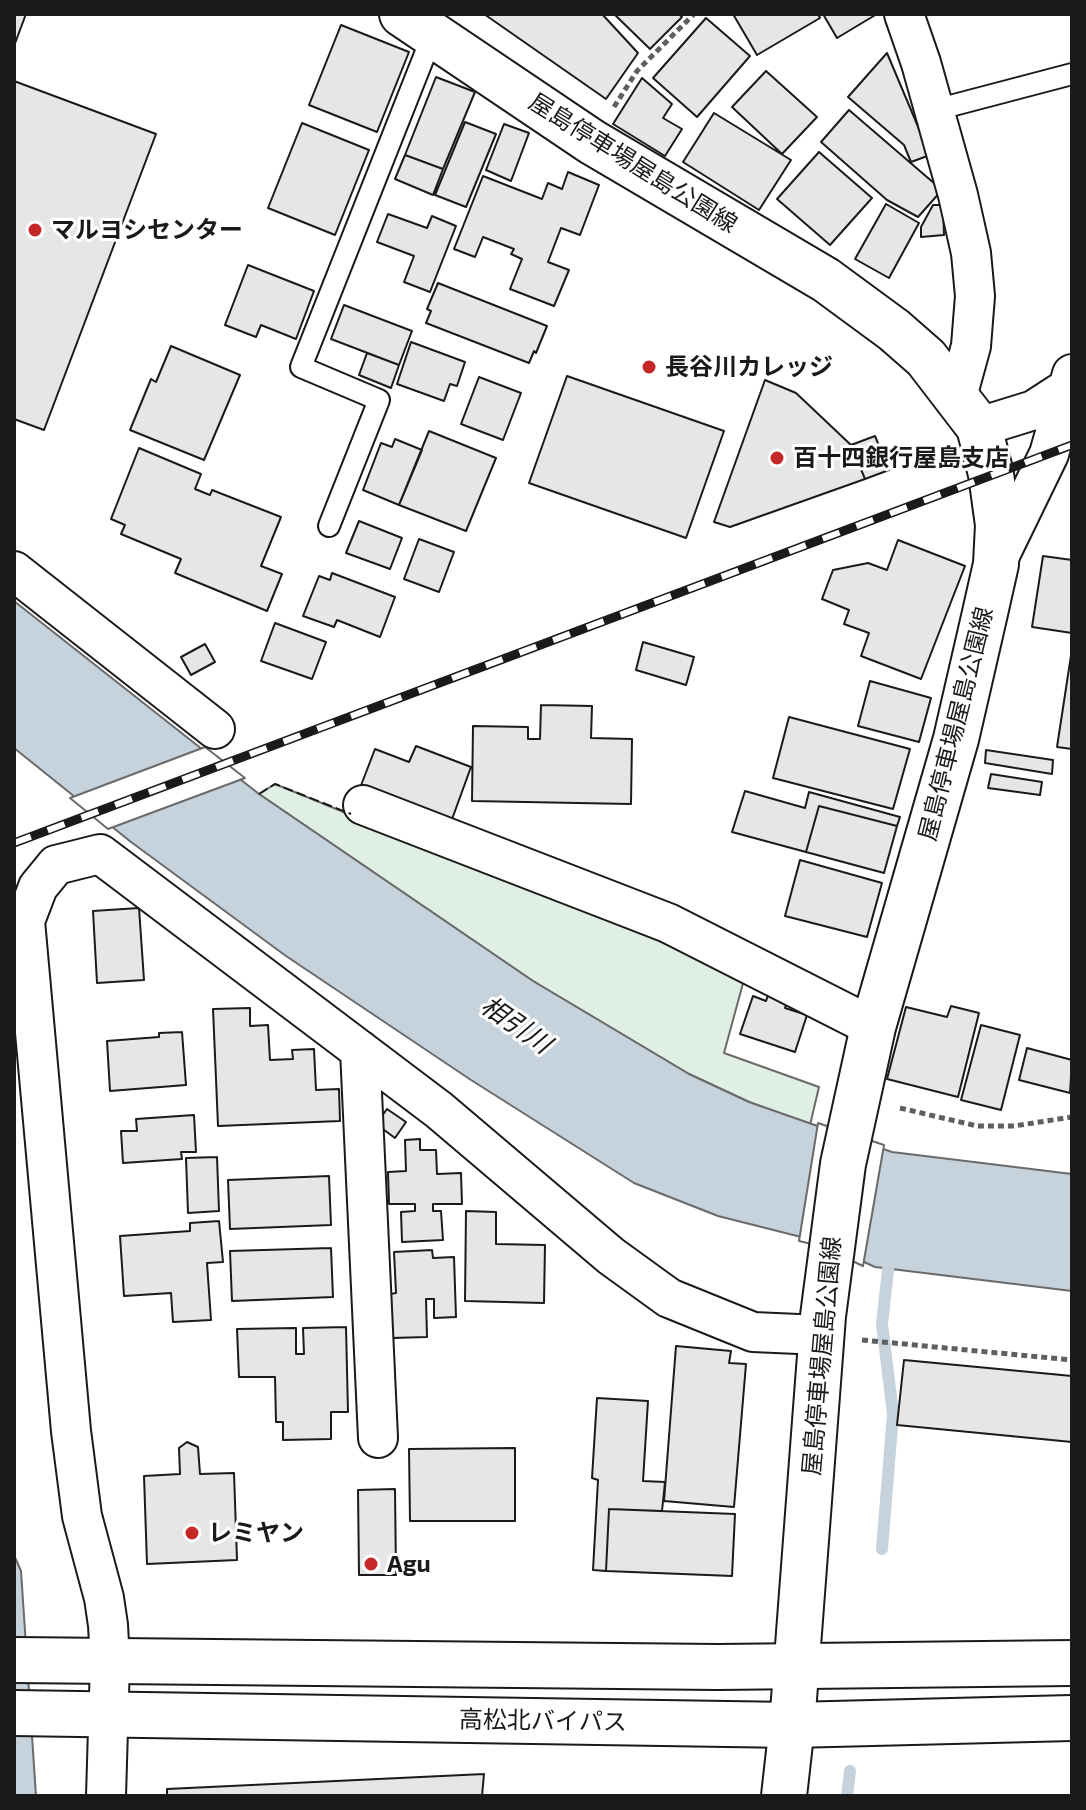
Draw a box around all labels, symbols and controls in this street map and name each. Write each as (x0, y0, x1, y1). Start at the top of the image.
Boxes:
street label: 屋島停車場屋島公園線 (524, 87, 742, 239)
place label: マルヨシセンター (51, 216, 243, 244)
marker: マルヨシセンター (26, 221, 44, 239)
place label: 長谷川カレッジ (665, 353, 833, 381)
marker: 長谷川カレッジ (640, 358, 658, 376)
place label: 百十四銀行屋島支店 (793, 444, 1009, 472)
marker: 百十四銀行屋島支店 (768, 449, 786, 467)
street label: 屋島停車場屋島公園線 (913, 604, 999, 844)
water label: 相引川 (475, 990, 557, 1060)
street label: 屋島停車場屋島公園線 (797, 1235, 847, 1477)
place label: レミヤン (208, 1519, 304, 1547)
marker: レミヤン (183, 1524, 201, 1542)
place label: Agu (387, 1550, 431, 1578)
marker: Agu (362, 1555, 380, 1573)
street label: 高松北バイパス (459, 1705, 627, 1737)

